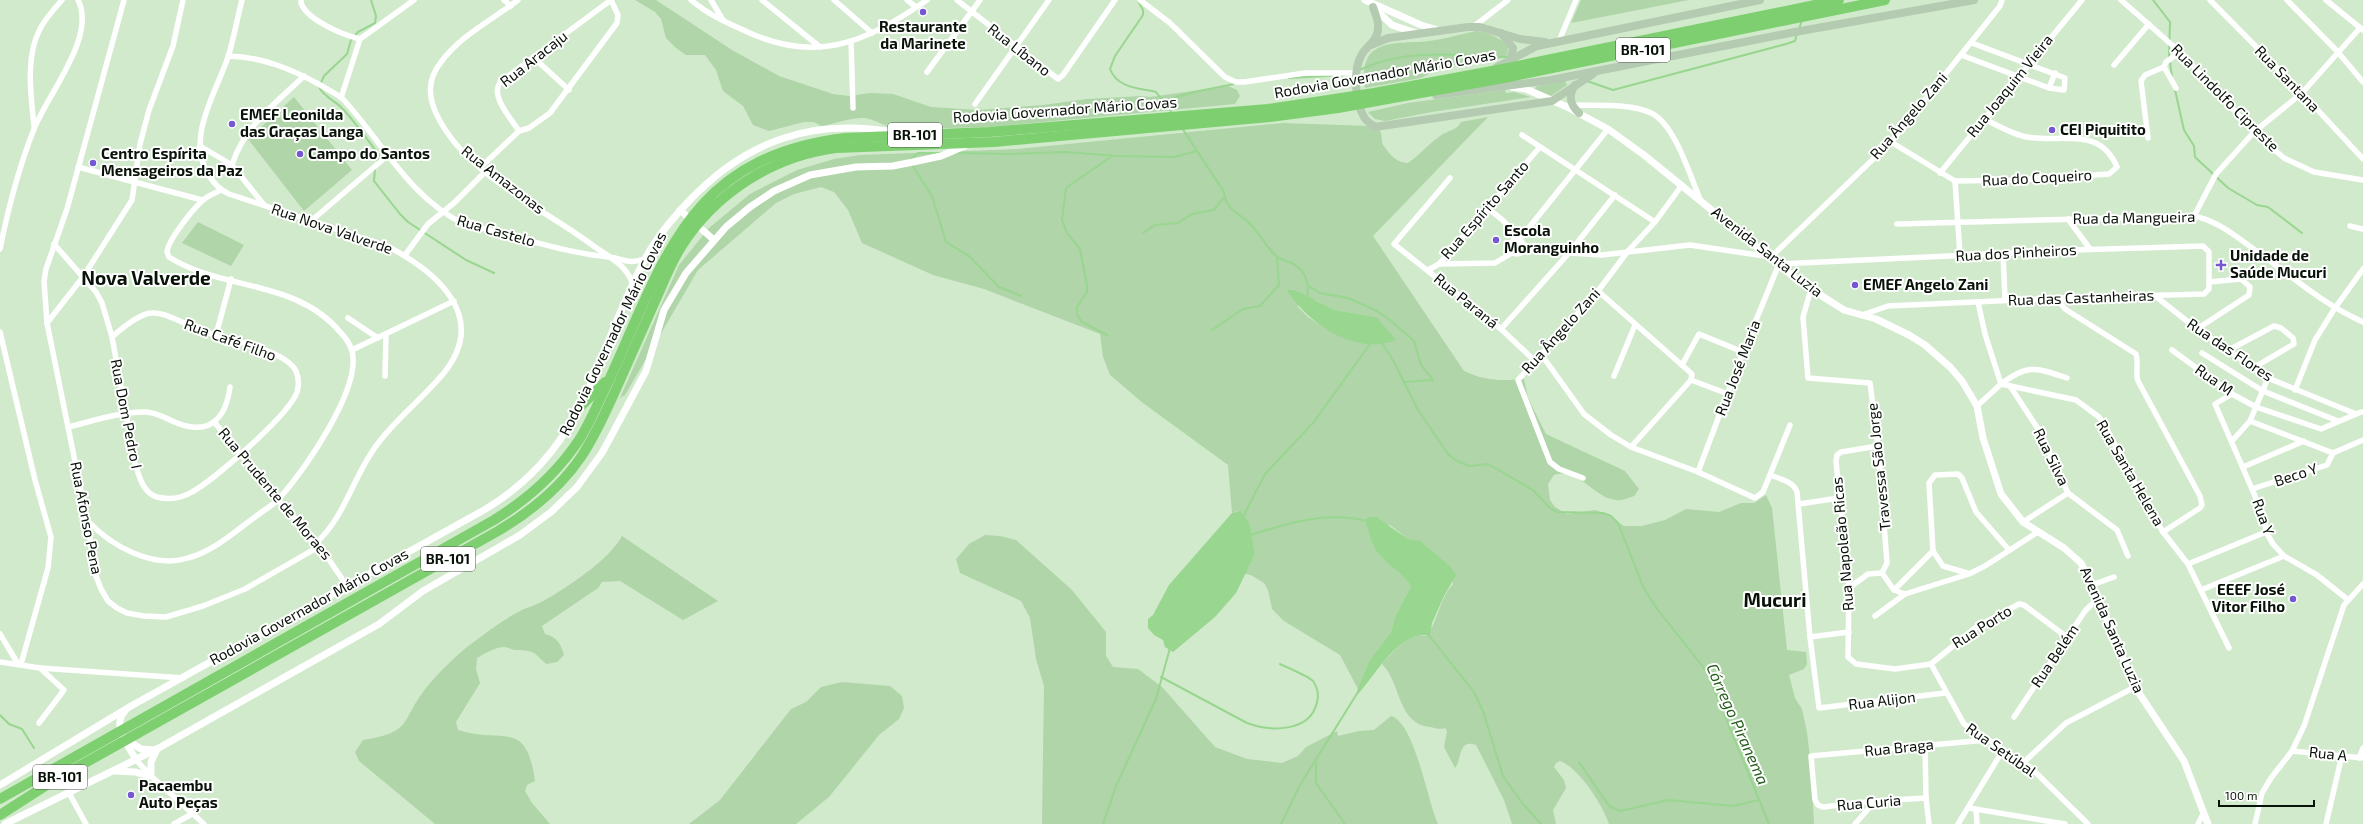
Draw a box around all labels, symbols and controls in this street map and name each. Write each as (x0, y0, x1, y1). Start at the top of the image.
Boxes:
marker: Restaurante da Marinete (918, 7, 928, 17)
place label: Restaurante da Marinete (879, 17, 967, 52)
street label: Rua Líbano (985, 19, 1055, 79)
street label: Rua Aracaju (496, 26, 571, 91)
street label: Rua Joaquim Vieira (1962, 30, 2056, 140)
road number: BR-101 (1616, 38, 1670, 62)
street label: Rua Lindolfo Cipreste (2168, 40, 2283, 155)
street label: Rua Santana (2251, 41, 2324, 115)
street label: Rodovia Governador Mário Covas (1273, 45, 1497, 101)
street label: Rua Ângelo Zani (1866, 68, 1951, 162)
street label: Rodovia Governador Mário Covas (952, 92, 1178, 126)
place label: EMEF Leonilda das Graças Langa (240, 105, 364, 142)
marker: EMEF Leonilda das Graças Langa (227, 119, 237, 129)
place label: CEI Piquitito (2060, 120, 2146, 138)
road number: BR-101 (888, 123, 942, 147)
marker: CEI Piquitito (2047, 125, 2057, 135)
street label: Rua Amazonas (458, 141, 549, 217)
place label: Centro Espírita Mensageiros da Paz (101, 144, 243, 179)
place label: Campo do Santos (308, 144, 430, 162)
marker: Campo do Santos (295, 149, 305, 159)
street label: Rua Espírito Santo (1437, 156, 1532, 262)
marker: Centro Espírita Mensageiros da Paz (88, 158, 98, 168)
street label: Rua do Coqueiro (1981, 165, 2092, 189)
street label: Rua Nova Valverde (269, 199, 395, 257)
street label: Avenida Santa Luzia (1708, 202, 1827, 300)
street label: Rua da Mangueira (2073, 207, 2195, 227)
street label: Rua Castelo (455, 210, 537, 250)
place label: Escola Moranguinho (1504, 221, 1599, 256)
street label: Rodovia Governador Mário Covas (555, 229, 669, 438)
marker: Escola Moranguinho (1491, 235, 1501, 245)
street label: Rua dos Pinheiros (1955, 240, 2077, 264)
place label: Unidade de Saúde Mucuri (2230, 246, 2327, 281)
marker: Unidade de Saúde Mucuri (2215, 259, 2227, 271)
district label: Nova Valverde (81, 266, 211, 289)
street label: Rua Paraná (1431, 269, 1502, 332)
place label: EMEF Angelo Zani (1863, 275, 1988, 293)
marker: EMEF Angelo Zani (1850, 280, 1860, 290)
street label: Rua Ângelo Zani (1517, 284, 1603, 377)
street label: Rua das Castanheiras (2007, 285, 2155, 309)
street label: Rua Café Filho (182, 314, 279, 364)
street label: Rua das Flores (2184, 314, 2277, 385)
street label: Rua José Maria (1711, 317, 1764, 418)
street label: Rua Dom Pedro I (108, 357, 146, 470)
street label: Rua M (2192, 360, 2237, 399)
street label: Travessa São Jorge (1862, 402, 1894, 532)
street label: Rua Santa Helena (2093, 416, 2169, 529)
street label: Rua Prudente de Moraes (215, 424, 336, 563)
street label: Rua Silva (2030, 425, 2074, 488)
street label: Beco Y (2272, 458, 2320, 489)
street label: Rua Afonso Pena (67, 460, 107, 576)
street label: Rua Napoleão Ricas (1827, 476, 1857, 612)
street label: Rua Y (2249, 496, 2279, 538)
street label: Rodovia Governador Mário Covas (206, 544, 411, 668)
road number: BR-101 (421, 547, 475, 571)
street label: Avenida Santa Luzia (2077, 564, 2149, 695)
place label: EEEF José Vitor Filho (2212, 580, 2285, 615)
district label: Mucuri (1744, 588, 1806, 611)
marker: EEEF José Vitor Filho (2288, 594, 2298, 604)
street label: Rua Porto (1948, 601, 2015, 652)
street label: Rua Belém (2026, 620, 2082, 690)
water label: Córrego Piranema (1703, 660, 1774, 787)
street label: Rua Alijon (1847, 687, 1917, 714)
street label: Rua Setúbal (1963, 718, 2041, 780)
street label: Rua Braga (1863, 734, 1934, 760)
street label: Rua A (2308, 742, 2349, 764)
road number: BR-101 (33, 765, 87, 789)
place label: Pacaembu Auto Peças (139, 776, 218, 813)
scale bar (2219, 782, 2314, 808)
text: 100 m (2225, 788, 2257, 802)
marker: Pacaembu Auto Peças (126, 790, 136, 800)
street label: Rua Curia (1836, 790, 1902, 814)

